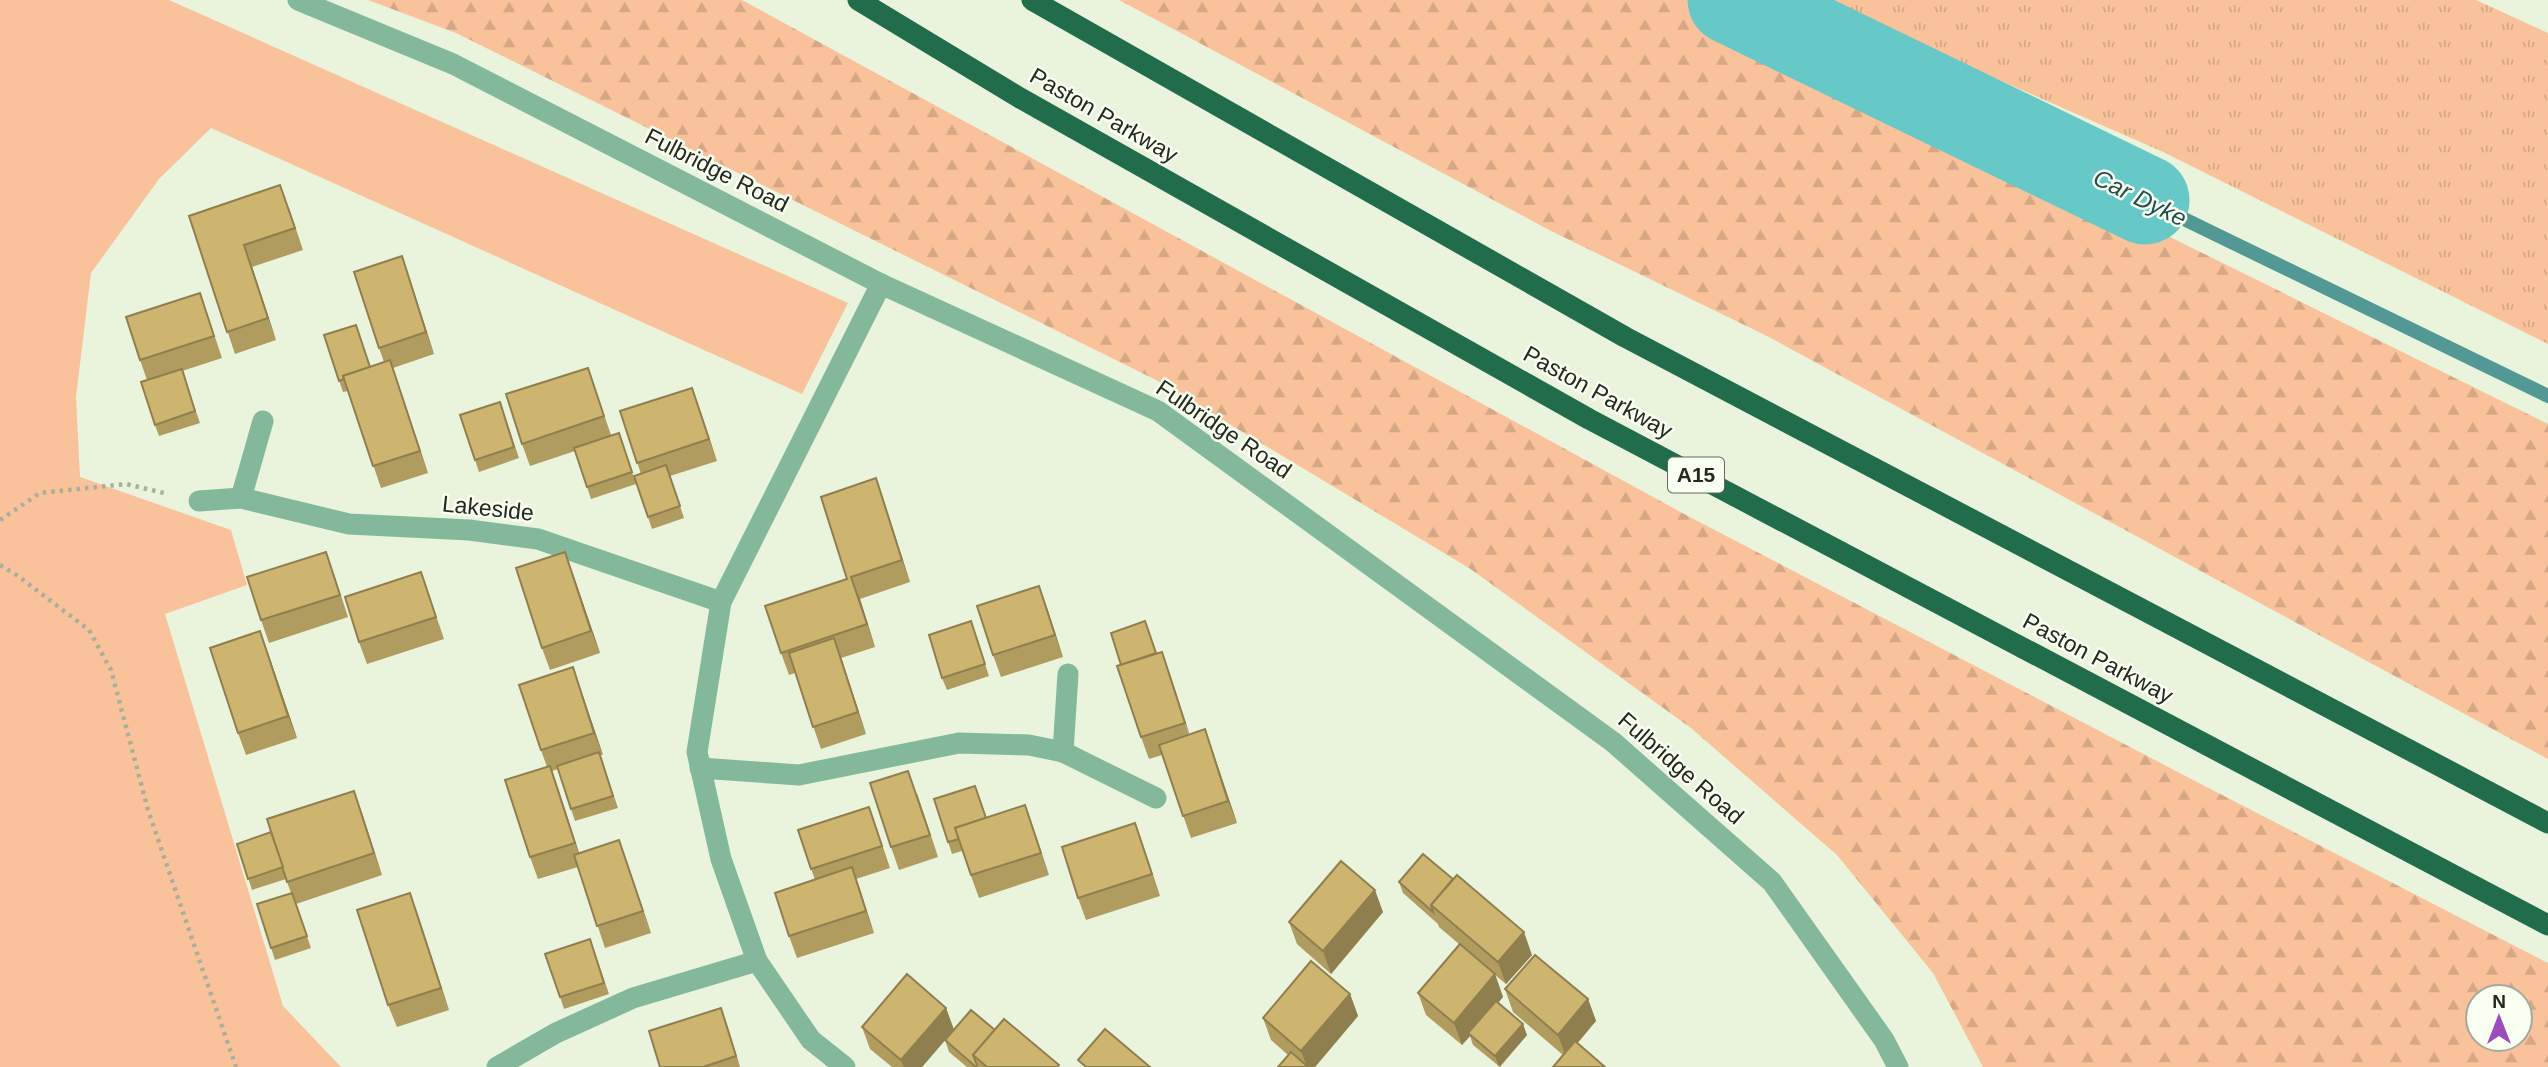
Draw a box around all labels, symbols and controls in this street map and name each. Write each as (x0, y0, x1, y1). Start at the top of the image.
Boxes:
street label: Paston Parkway (1026, 62, 1183, 168)
street label: Fulbridge Road (641, 123, 793, 217)
water label: Car Dyke (2089, 163, 2191, 232)
street label: Paston Parkway (1519, 340, 1677, 444)
street label: Fulbridge Road (1152, 374, 1296, 484)
road number: A15 (1668, 458, 1724, 492)
street label: Lakeside (441, 490, 535, 526)
street label: Paston Parkway (2019, 608, 2178, 709)
street label: Fulbridge Road (1613, 707, 1749, 829)
north arrow (2464, 983, 2534, 1053)
text: N (2492, 991, 2506, 1012)

